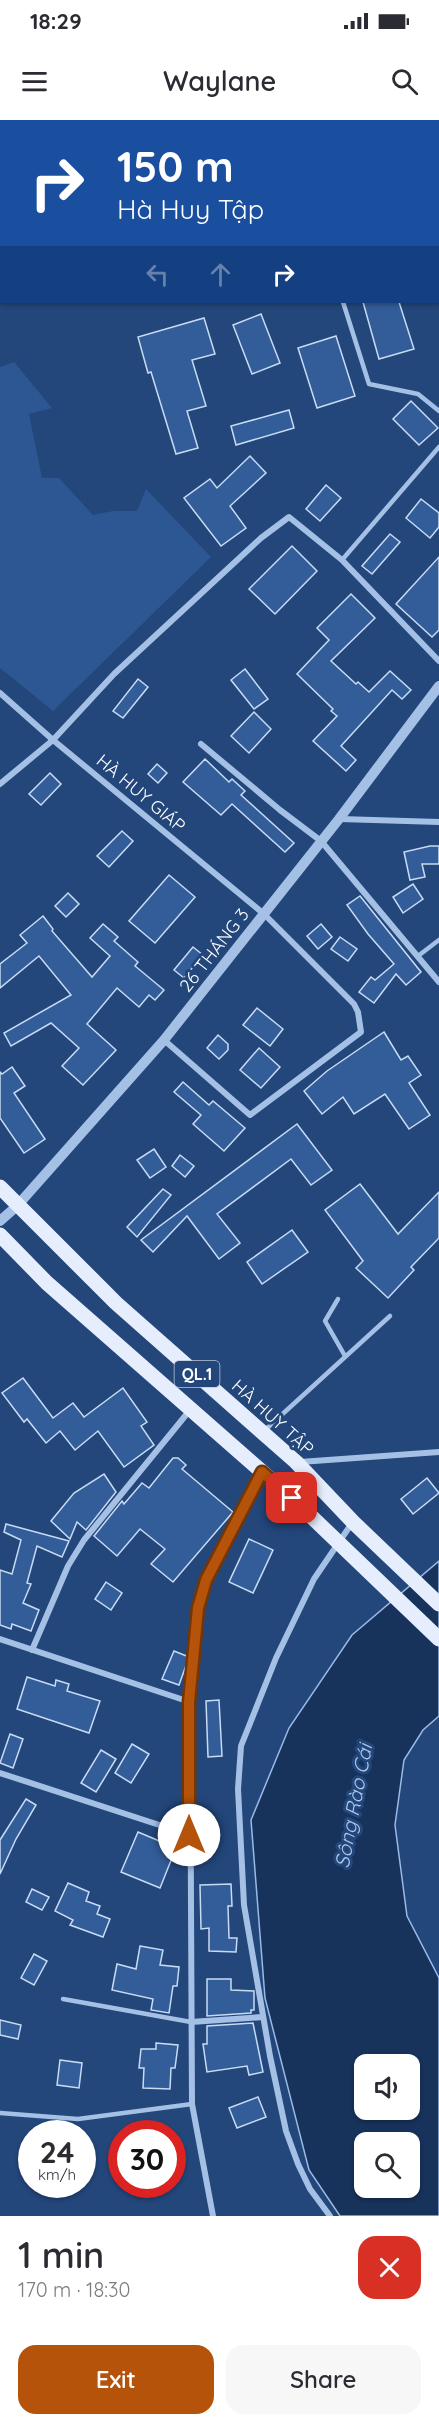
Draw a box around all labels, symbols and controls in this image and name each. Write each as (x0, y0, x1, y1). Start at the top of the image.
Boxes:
text: 18:29 (30, 7, 82, 35)
text: Waylane (163, 64, 276, 98)
icon: menu (18, 65, 51, 98)
icon: search (388, 65, 421, 98)
text: 150 m (117, 140, 234, 193)
icon: right (18, 144, 96, 222)
text: Hà Huy Tập (117, 192, 264, 226)
icon: left (141, 258, 174, 291)
icon: ahead (204, 258, 237, 291)
icon: right (267, 258, 300, 291)
street label: HÀ HUY GIÁP (92, 749, 190, 837)
street label: 26 THÁNG 3 (174, 904, 254, 996)
road number: QL.1 (174, 1361, 220, 1387)
street label: HÀ HUY TẬP (227, 1374, 319, 1460)
pin (266, 1472, 317, 1523)
icon: arrive (275, 1481, 308, 1514)
water label: Sông Rào Cái (329, 1739, 378, 1870)
position arrow (157, 1803, 221, 1867)
map controls (354, 2054, 420, 2198)
button: sound (354, 2054, 420, 2120)
speed limit sign: 30 (108, 2120, 186, 2198)
button: search (354, 2132, 420, 2198)
text: 24 (40, 2133, 74, 2171)
text: km/h (38, 2165, 76, 2184)
text: 1 min (18, 2232, 104, 2277)
button: close (358, 2236, 421, 2299)
text: 170 m · 18:30 (18, 2277, 130, 2302)
button: Exit (18, 2345, 214, 2414)
button: Share (226, 2345, 421, 2414)

